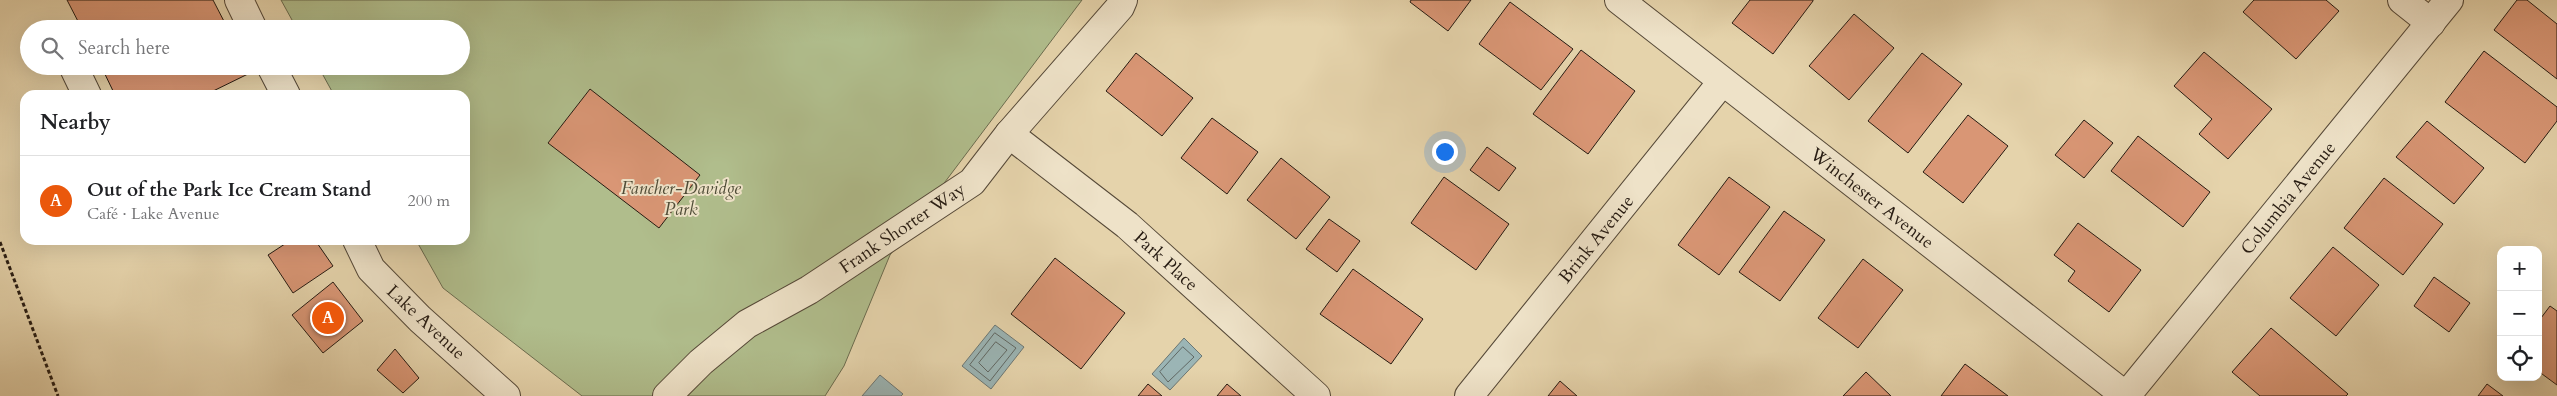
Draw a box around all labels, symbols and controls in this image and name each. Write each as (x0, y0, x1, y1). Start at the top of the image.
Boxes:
search box (20, 20, 470, 75)
icon: search (38, 34, 66, 62)
text: Search here (78, 35, 170, 61)
text: Nearby (40, 108, 111, 137)
street label: Columbia Avenue (2235, 136, 2342, 260)
your location (1432, 139, 1458, 165)
street label: Winchester Avenue (1804, 141, 1939, 255)
park label: Fancher-Davidge Park (621, 176, 742, 222)
text: Out of the Park Ice Cream Stand (87, 177, 371, 203)
street label: Frank Shorter Way (834, 177, 971, 280)
text: A (50, 190, 62, 212)
text: 200 m (408, 190, 450, 212)
street label: Brink Avenue (1553, 190, 1640, 289)
text: Café · Lake Avenue (87, 203, 220, 225)
street label: Park Place (1128, 226, 1203, 297)
map controls (2497, 246, 2542, 381)
button: + (2497, 246, 2542, 291)
street label: Lake Avenue (381, 279, 471, 366)
button: − (2497, 291, 2542, 336)
pin: A (312, 299, 344, 337)
button: locate (2497, 336, 2542, 381)

